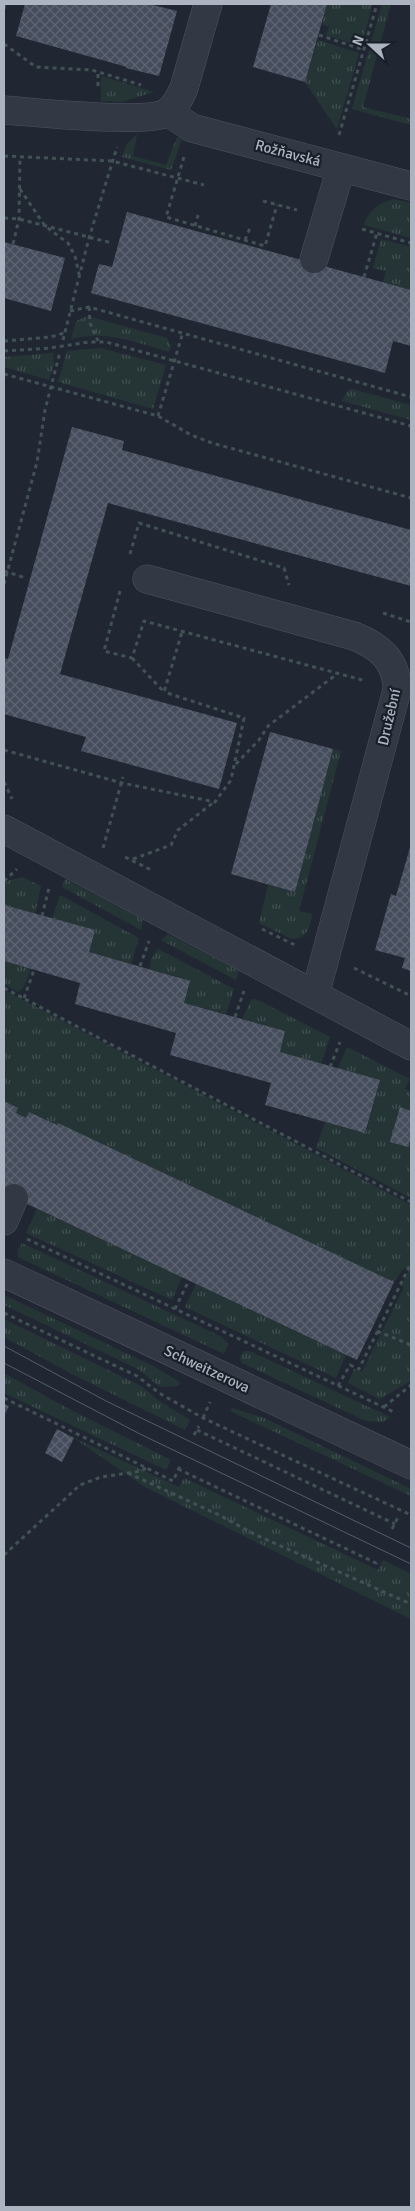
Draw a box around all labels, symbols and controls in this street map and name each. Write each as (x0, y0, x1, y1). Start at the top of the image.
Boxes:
north arrow (345, 20, 395, 70)
text: N (349, 33, 368, 48)
street label: Rožňavská (253, 136, 323, 170)
street label: Družební (374, 687, 404, 747)
street label: Schweitzerova (161, 1341, 253, 1397)

